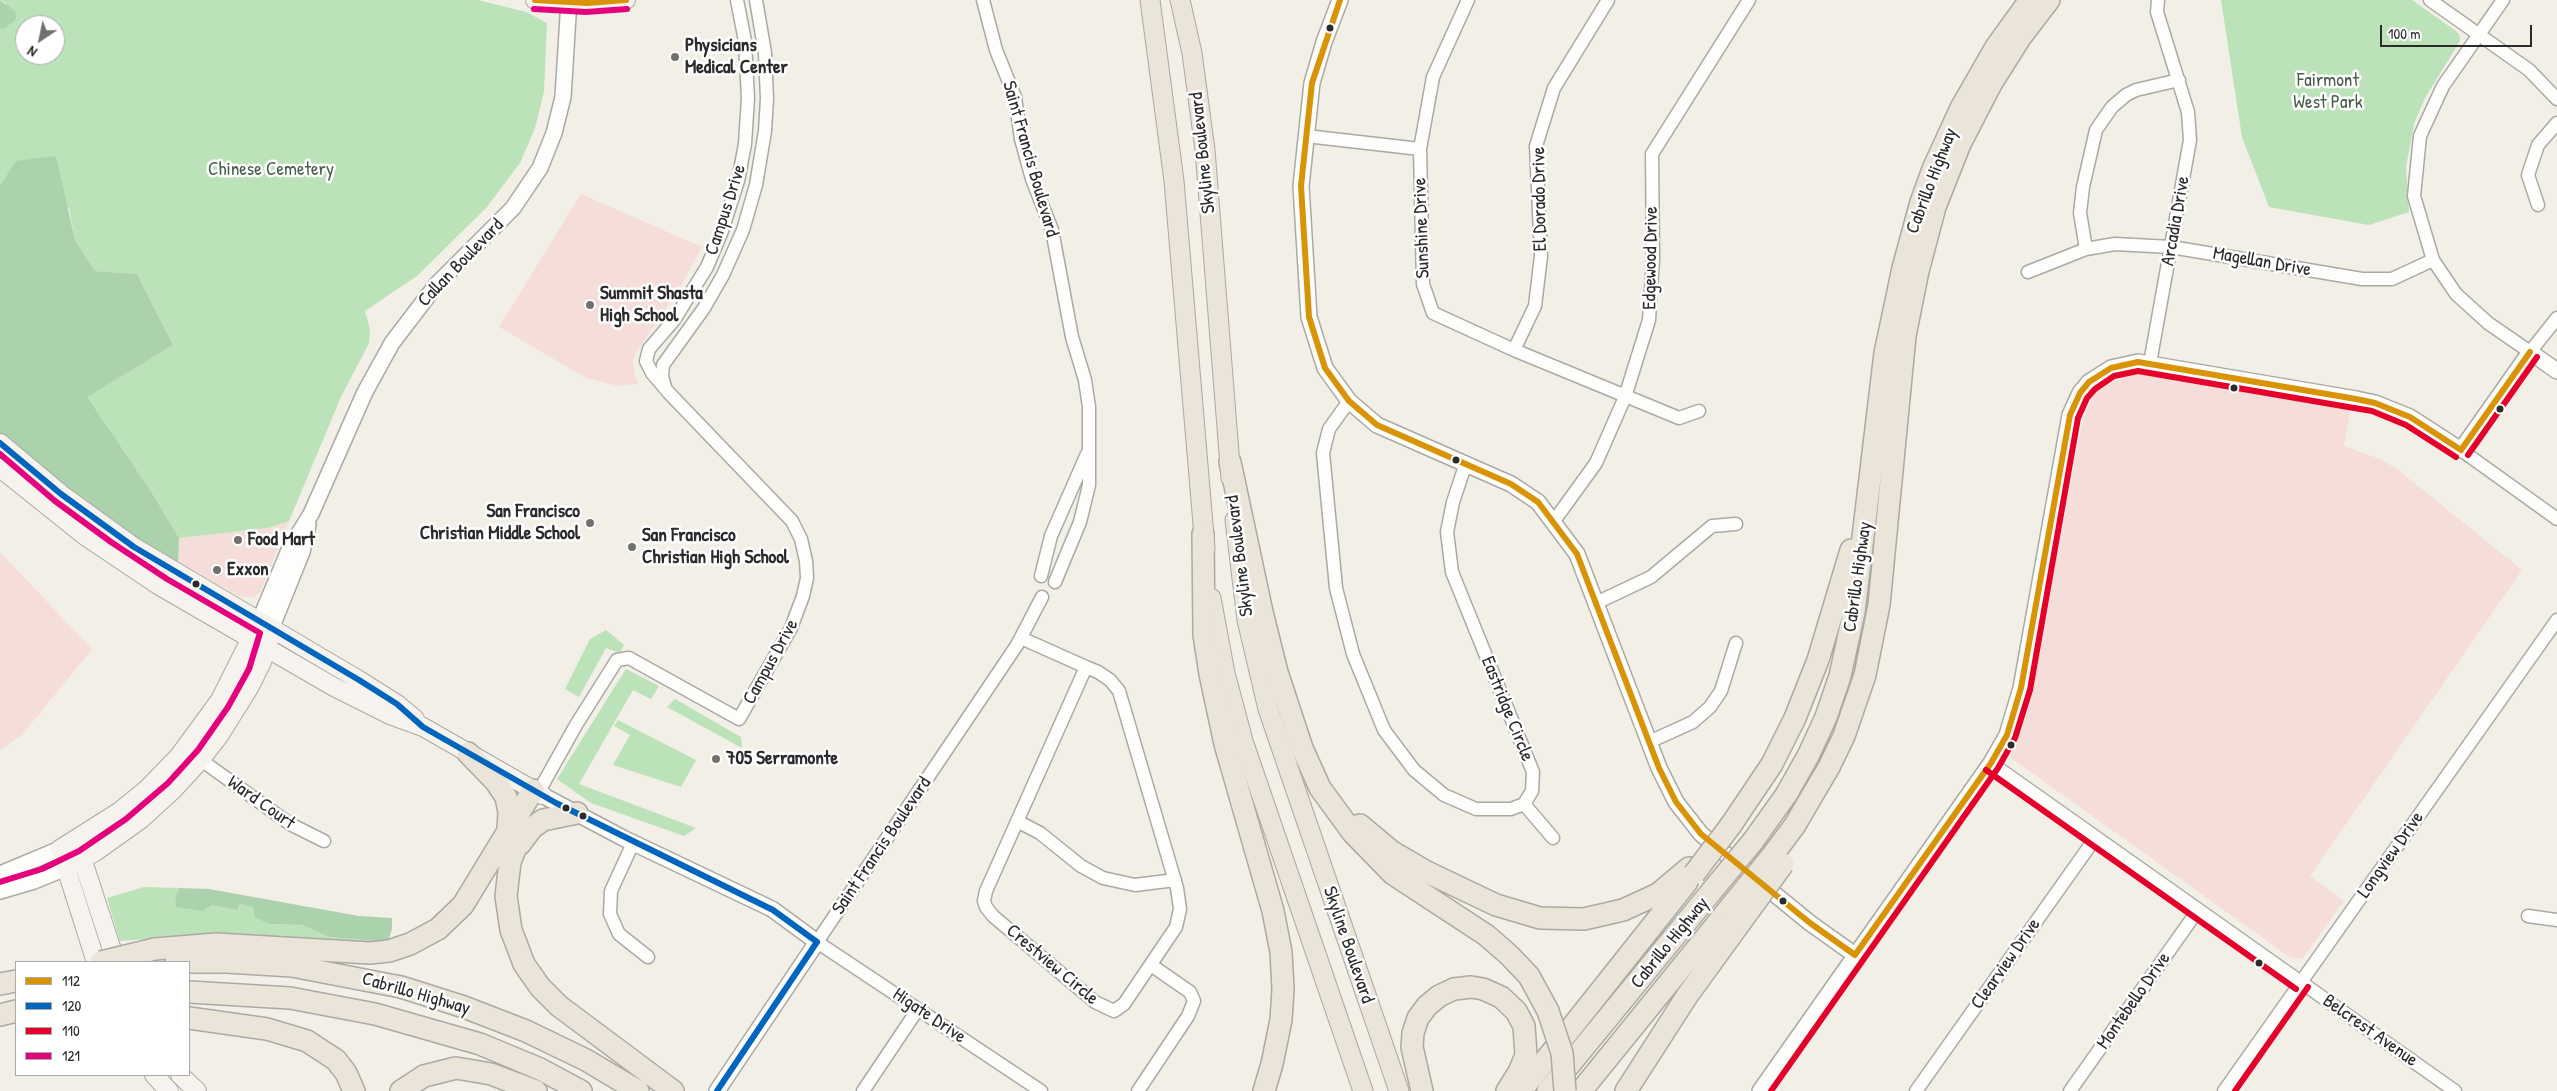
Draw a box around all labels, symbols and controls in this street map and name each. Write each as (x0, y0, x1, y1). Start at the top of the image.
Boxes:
north arrow (15, 15, 65, 65)
scale bar (2382, 15, 2534, 47)
unlabelled marker (1325, 23, 1335, 33)
text: 100 m (2388, 23, 2421, 44)
place label: Physicians Medical Center (685, 35, 788, 79)
text: N (23, 42, 40, 62)
marker: Physicians Medical Center (669, 51, 681, 63)
park label: Fairmont West Park (2293, 70, 2363, 114)
street label: Saint Francis Boulevard (997, 78, 1063, 240)
street label: Skyline Boulevard (1185, 91, 1221, 215)
street label: Cabrillo Highway (1901, 125, 1963, 237)
street label: El Dorado Drive (1528, 147, 1552, 251)
park label: Chinese Cemetery (208, 159, 334, 181)
street label: Campus Drive (701, 162, 751, 258)
street label: Arcadia Drive (2157, 174, 2195, 268)
street label: Sunshine Drive (1409, 177, 1435, 279)
street label: Edgewood Drive (1639, 206, 1663, 310)
street label: Callan Boulevard (413, 214, 509, 312)
street label: Magellan Drive (2211, 242, 2313, 282)
place label: Summit Shasta High School (600, 283, 703, 327)
marker: Summit Shasta High School (584, 299, 596, 311)
unlabelled marker (2229, 383, 2239, 393)
unlabelled marker (2495, 404, 2505, 414)
unlabelled marker (1451, 455, 1461, 465)
street label: Skyline Boulevard (1221, 494, 1259, 618)
place label: San Francisco Christian Middle School (420, 501, 580, 545)
marker: San Francisco Christian Middle School (584, 517, 596, 529)
street label: Cabrillo Highway (1839, 520, 1877, 634)
place label: San Francisco Christian High School (642, 525, 789, 569)
place label: Food Mart (248, 529, 315, 551)
marker: Food Mart (232, 534, 244, 546)
marker: San Francisco Christian High School (626, 541, 638, 553)
place label: Exxon (227, 559, 269, 581)
marker: Exxon (211, 564, 223, 576)
unlabelled marker (191, 579, 201, 589)
street label: Campus Drive (738, 615, 804, 709)
street label: Eastridge Circle (1476, 653, 1538, 765)
unlabelled marker (2006, 740, 2016, 750)
place label: 705 Serramonte (726, 748, 838, 770)
marker: 705 Serramonte (710, 753, 722, 765)
street label: Ward Court (223, 771, 299, 835)
street label: Saint Francis Boulevard (828, 773, 936, 919)
unlabelled marker (561, 803, 571, 813)
street label: Longview Drive (2353, 807, 2429, 903)
unlabelled marker (578, 811, 588, 821)
street label: Skyline Boulevard (1317, 884, 1379, 1006)
street label: Cabrillo Highway (1626, 893, 1714, 993)
unlabelled marker (1778, 896, 1788, 906)
street label: Clearview Drive (1966, 914, 2046, 1014)
street label: Crestview Circle (1001, 920, 1103, 1010)
street label: Montebello Drive (2092, 948, 2176, 1054)
unlabelled marker (2254, 958, 2264, 968)
legend (15, 961, 190, 1076)
street label: Cabrillo Highway (359, 968, 473, 1020)
text: 112 (62, 970, 80, 991)
street label: Higate Drive (888, 983, 970, 1049)
street label: Belcrest Avenue (2318, 990, 2422, 1072)
text: 120 (62, 995, 81, 1016)
text: 110 (62, 1020, 80, 1041)
text: 121 (62, 1045, 80, 1066)

